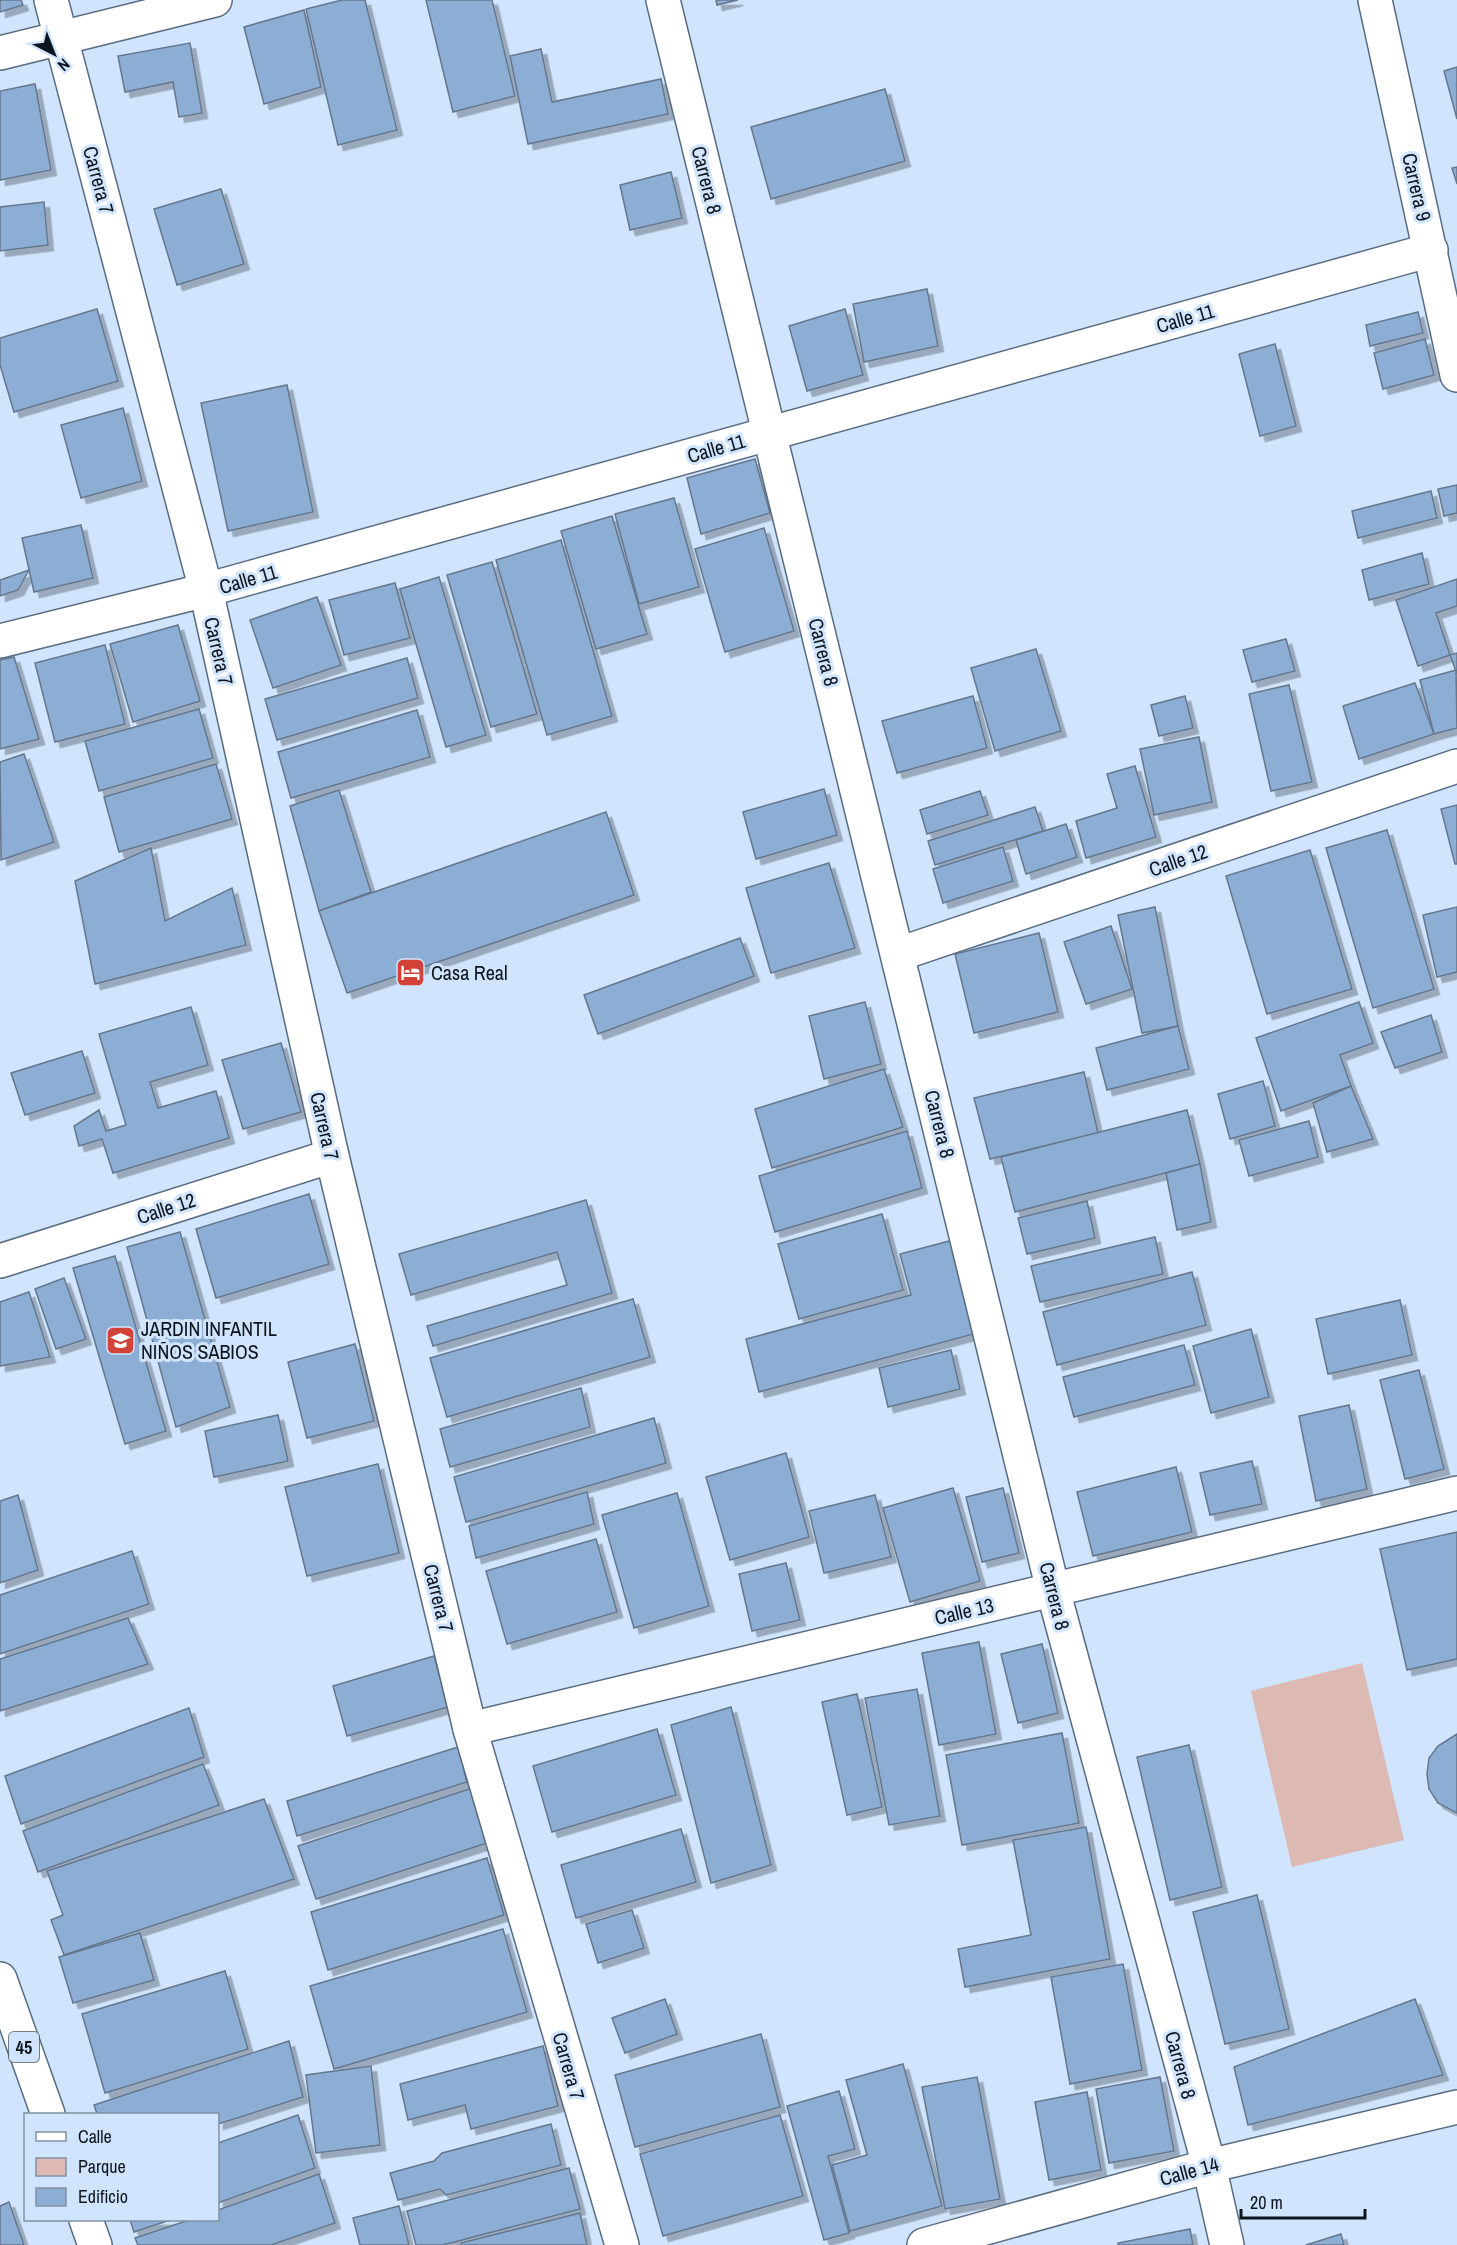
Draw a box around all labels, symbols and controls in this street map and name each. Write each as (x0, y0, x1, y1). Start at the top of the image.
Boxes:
north arrow (24, 24, 84, 84)
text: N (53, 54, 75, 76)
street label: Carrera 7 (77, 143, 121, 217)
street label: Carrera 8 (686, 143, 728, 217)
street label: Carrera 9 (1396, 150, 1438, 224)
street label: Calle 11 (1153, 297, 1217, 339)
street label: Calle 11 (684, 427, 748, 469)
street label: Calle 11 (216, 558, 280, 600)
street label: Carrera 7 (198, 614, 240, 688)
street label: Carrera 8 (803, 615, 845, 689)
street label: Calle 12 (1145, 837, 1211, 883)
hotel icon: Casa Real (394, 956, 426, 988)
place label: Casa Real (431, 959, 508, 986)
street label: Carrera 8 (919, 1087, 961, 1161)
street label: Carrera 7 (304, 1089, 346, 1163)
street label: Calle 12 (133, 1186, 199, 1230)
place label: JARDIN INFANTIL NIÑOS SABIOS (141, 1315, 277, 1365)
school or university icon: JARDIN INFANTIL NIÑOS SABIOS (104, 1324, 136, 1356)
street label: Carrera 8 (1034, 1559, 1076, 1633)
street label: Carrera 7 (418, 1561, 460, 1635)
street label: Calle 13 (932, 1591, 996, 1631)
street label: Carrera 8 (1159, 2028, 1203, 2102)
street label: Carrera 7 (546, 2029, 592, 2103)
road number: 45 (9, 2032, 39, 2062)
legend (24, 2113, 219, 2221)
text: Calle (78, 2124, 112, 2149)
street label: Calle 14 (1156, 2150, 1222, 2192)
text: Parque (78, 2154, 126, 2179)
scale bar (1241, 2182, 1366, 2220)
text: Edificio (78, 2184, 128, 2209)
text: 20 m (1250, 2190, 1283, 2215)

